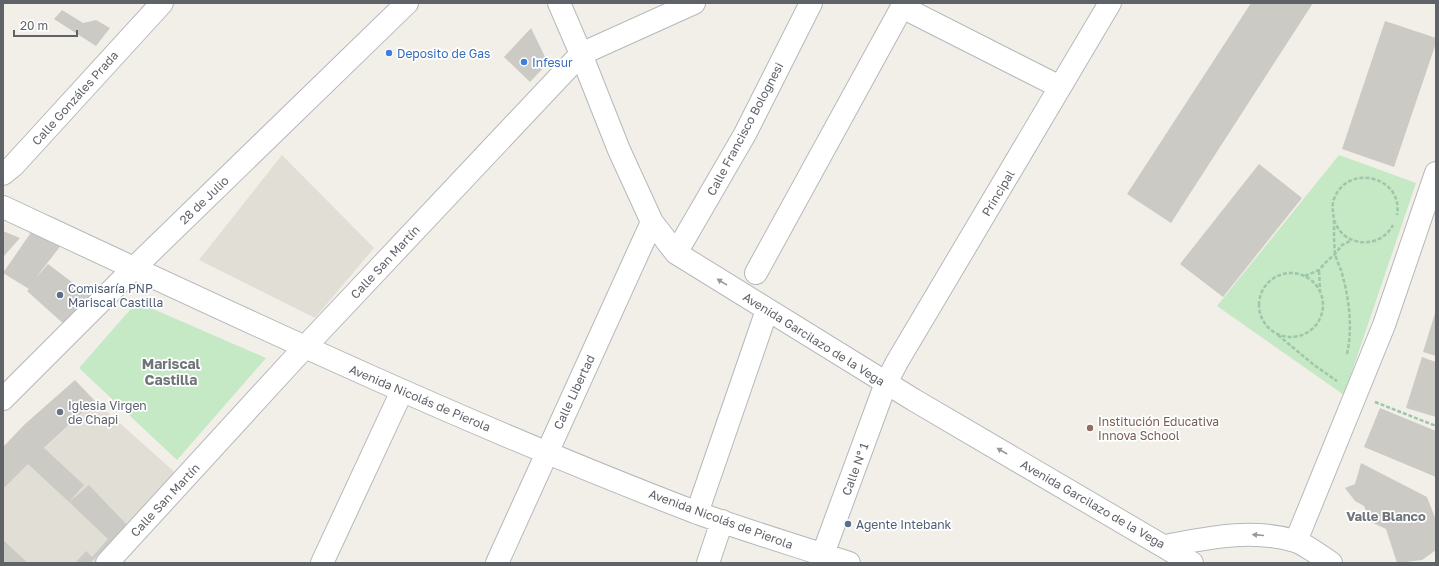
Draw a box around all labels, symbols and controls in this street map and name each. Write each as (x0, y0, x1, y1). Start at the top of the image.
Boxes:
scale bar (14, 12, 77, 38)
text: 20 m (20, 18, 48, 33)
place label: Deposito de Gas (397, 46, 490, 61)
street label: Calle Gonzáles Prada (29, 48, 121, 148)
marker: Deposito de Gas (384, 48, 394, 58)
place label: Infesur (532, 55, 573, 70)
marker: Infesur (519, 57, 529, 67)
street label: Calle Francisco Bolognesi (703, 60, 787, 198)
street label: Principal (978, 167, 1018, 219)
street label: 28 de Julio (176, 173, 232, 227)
street label: Calle San Martín (347, 222, 423, 302)
one-way arrow (716, 278, 728, 285)
place label: Comisaría PNP Mariscal Castilla (68, 281, 163, 310)
street label: Avenida Garcilazo de la Vega (740, 289, 888, 389)
marker: Comisaría PNP Mariscal Castilla (55, 290, 65, 300)
street label: Calle Libertad (550, 352, 598, 432)
district label: Mariscal Castilla (142, 355, 201, 388)
street label: Avenida Nicolás de Pierola (347, 361, 493, 435)
place label: Iglesia Virgen de Chapi (68, 398, 147, 427)
marker: Iglesia Virgen de Chapi (55, 407, 65, 417)
place label: Institución Educativa Innova School (1098, 414, 1219, 443)
marker: Institución Educativa Innova School (1085, 423, 1095, 433)
street label: Calle N° 1 (839, 440, 872, 497)
one-way arrow (996, 448, 1008, 455)
street label: Avenida Garcilazo de la Vega (1018, 456, 1168, 552)
street label: Calle San Martín (127, 460, 203, 540)
street label: Avenida Nicolás de Pierola (647, 486, 795, 552)
district label: Valle Blanco (1346, 508, 1426, 524)
place label: Agente Intebank (856, 517, 952, 532)
marker: Agente Intebank (843, 519, 853, 529)
one-way arrow (1252, 531, 1264, 538)

